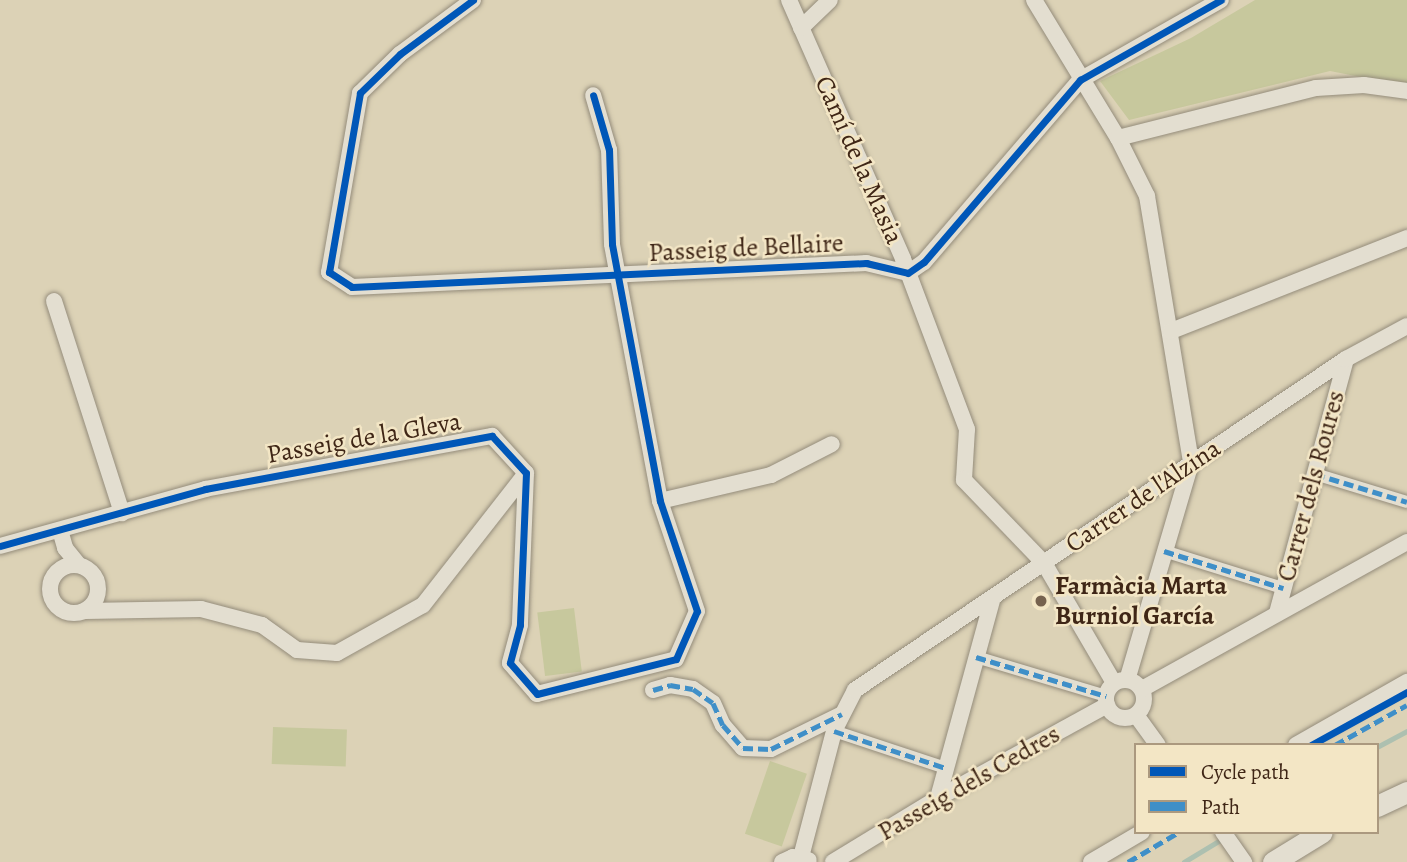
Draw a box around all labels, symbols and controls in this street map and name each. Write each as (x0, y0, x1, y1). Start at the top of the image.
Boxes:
street label: Camí de la Masia (808, 71, 910, 249)
street label: Passeig de Bellaire (648, 227, 844, 269)
street label: Carrer dels Roures (1271, 387, 1351, 585)
street label: Passeig de la Gleva (264, 406, 464, 470)
street label: Carrer de l'Alzina (1059, 433, 1227, 559)
place label: Farmàcia Marta Burniol García (1055, 570, 1227, 632)
marker: Farmàcia Marta Burniol García (1033, 593, 1049, 609)
street label: Passeig dels Cedres (873, 718, 1065, 848)
legend (1134, 743, 1379, 834)
text: Cycle path (1201, 758, 1290, 786)
text: Path (1201, 793, 1240, 821)

